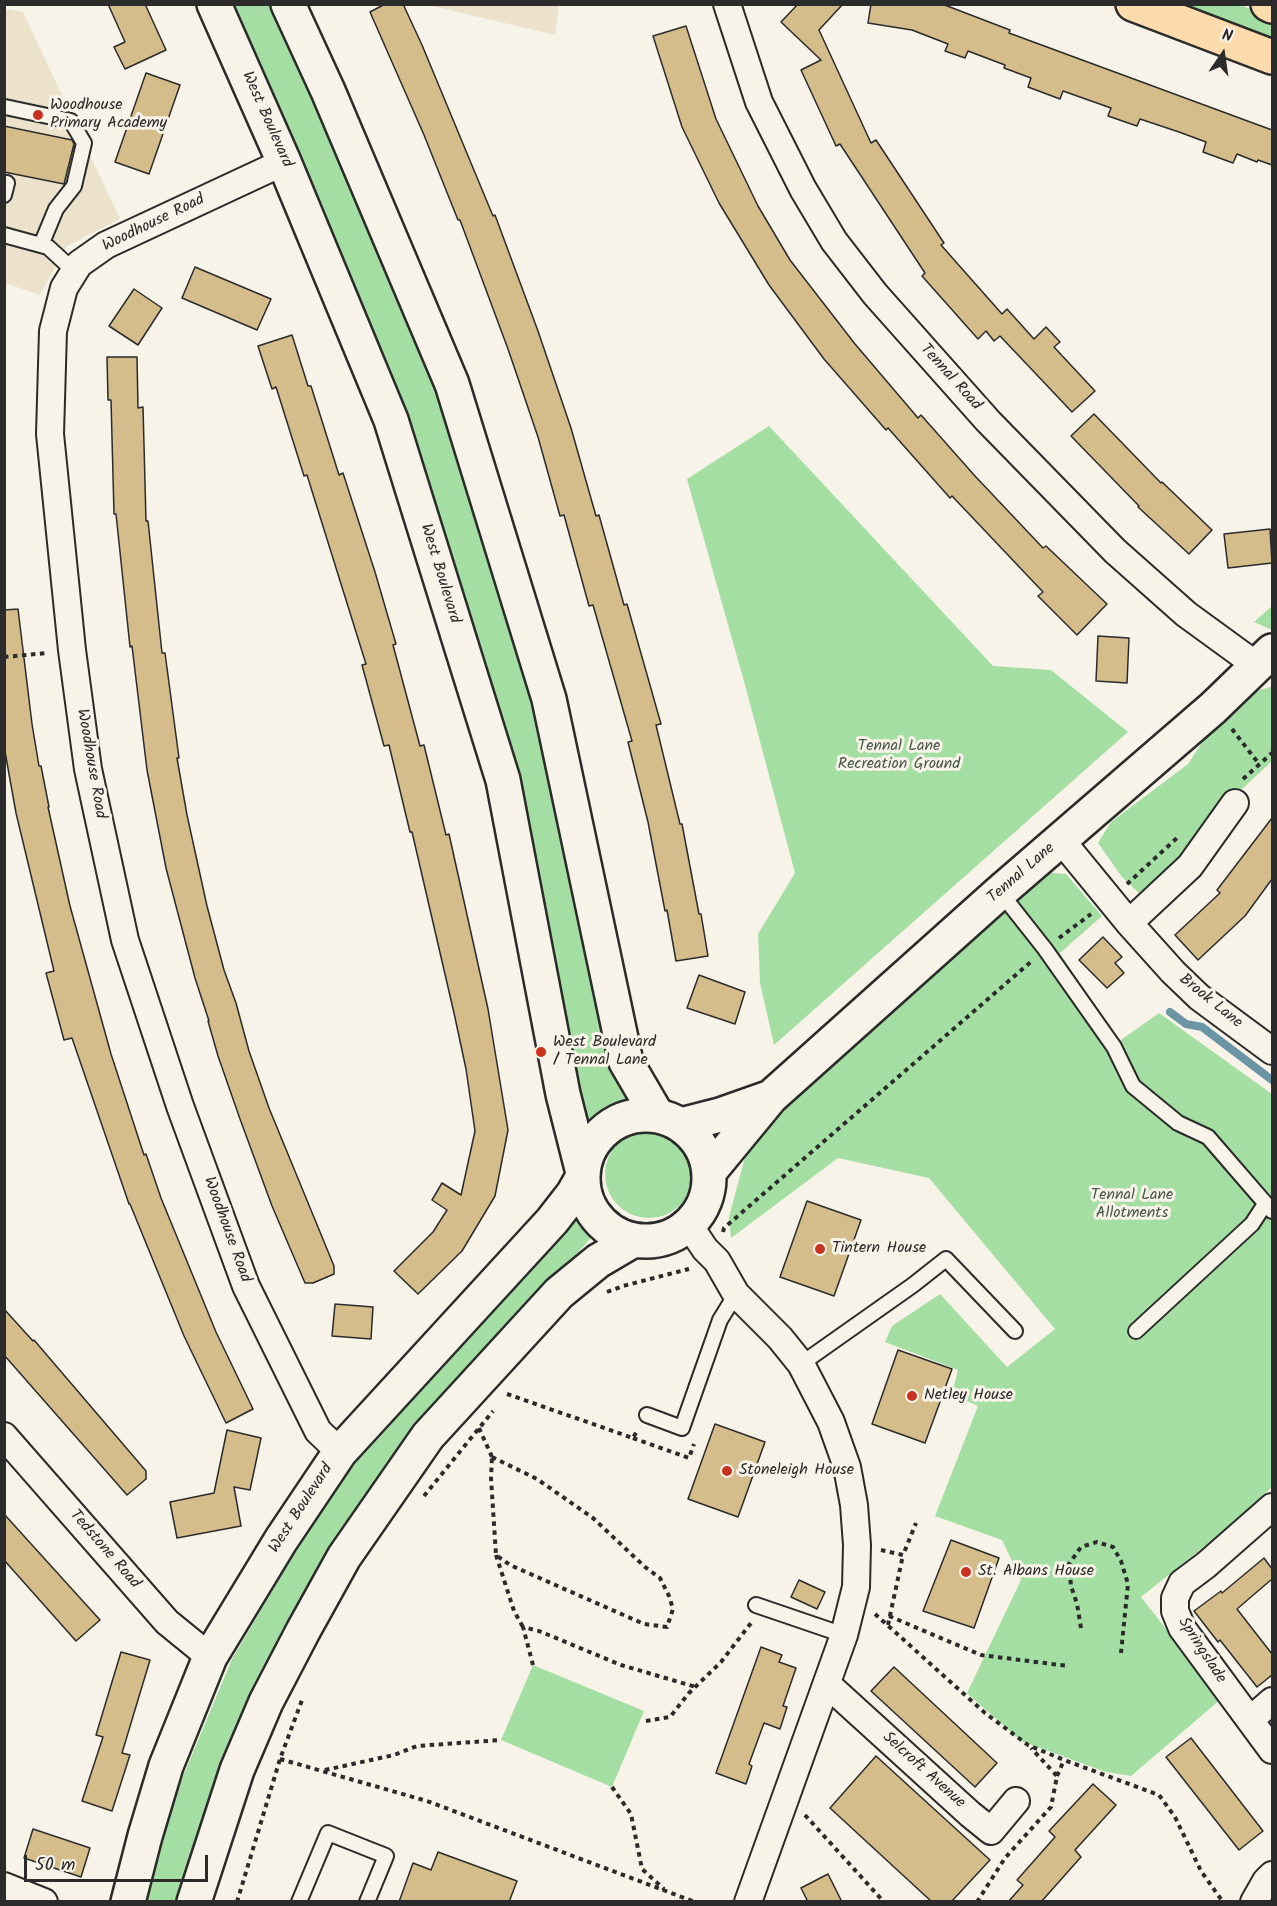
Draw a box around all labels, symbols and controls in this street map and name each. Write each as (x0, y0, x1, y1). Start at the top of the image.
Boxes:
text: N (1219, 23, 1235, 49)
north arrow (1193, 24, 1253, 84)
street label: West Boulevard (236, 69, 296, 171)
place label: Woodhouse Primary Academy (50, 96, 167, 134)
marker: Woodhouse Primary Academy (31, 108, 45, 122)
street label: Woodhouse Road (100, 191, 208, 257)
street label: Tennal Road (915, 341, 985, 415)
street label: West Boulevard (415, 522, 463, 626)
street label: Woodhouse Road (71, 708, 109, 820)
park label: Tennal Lane Recreation Ground (838, 737, 960, 775)
street label: Tennal Lane (985, 840, 1059, 908)
street label: Brook Lane (1174, 971, 1246, 1033)
place label: West Boulevard / Tennal Lane (553, 1033, 656, 1071)
marker: West Boulevard / Tennal Lane (534, 1045, 548, 1059)
street label: Woodhouse Road (198, 1175, 254, 1285)
park label: Tennal Lane Allotments (1091, 1186, 1173, 1224)
place label: Tintern House (832, 1239, 926, 1259)
marker: Tintern House (813, 1242, 827, 1256)
place label: Netley House (924, 1386, 1013, 1406)
marker: Netley House (905, 1389, 919, 1403)
street label: West Boulevard (266, 1461, 338, 1557)
place label: Stoneleigh House (739, 1461, 854, 1481)
marker: Stoneleigh House (720, 1464, 734, 1478)
street label: Tedstone Road (65, 1507, 143, 1593)
place label: St. Albans House (978, 1562, 1094, 1582)
marker: St. Albans House (959, 1565, 973, 1579)
street label: Springslade (1173, 1614, 1229, 1688)
street label: Selcroft Avenue (878, 1729, 968, 1813)
scale bar (27, 1843, 212, 1881)
text: 50 m (35, 1851, 75, 1880)

